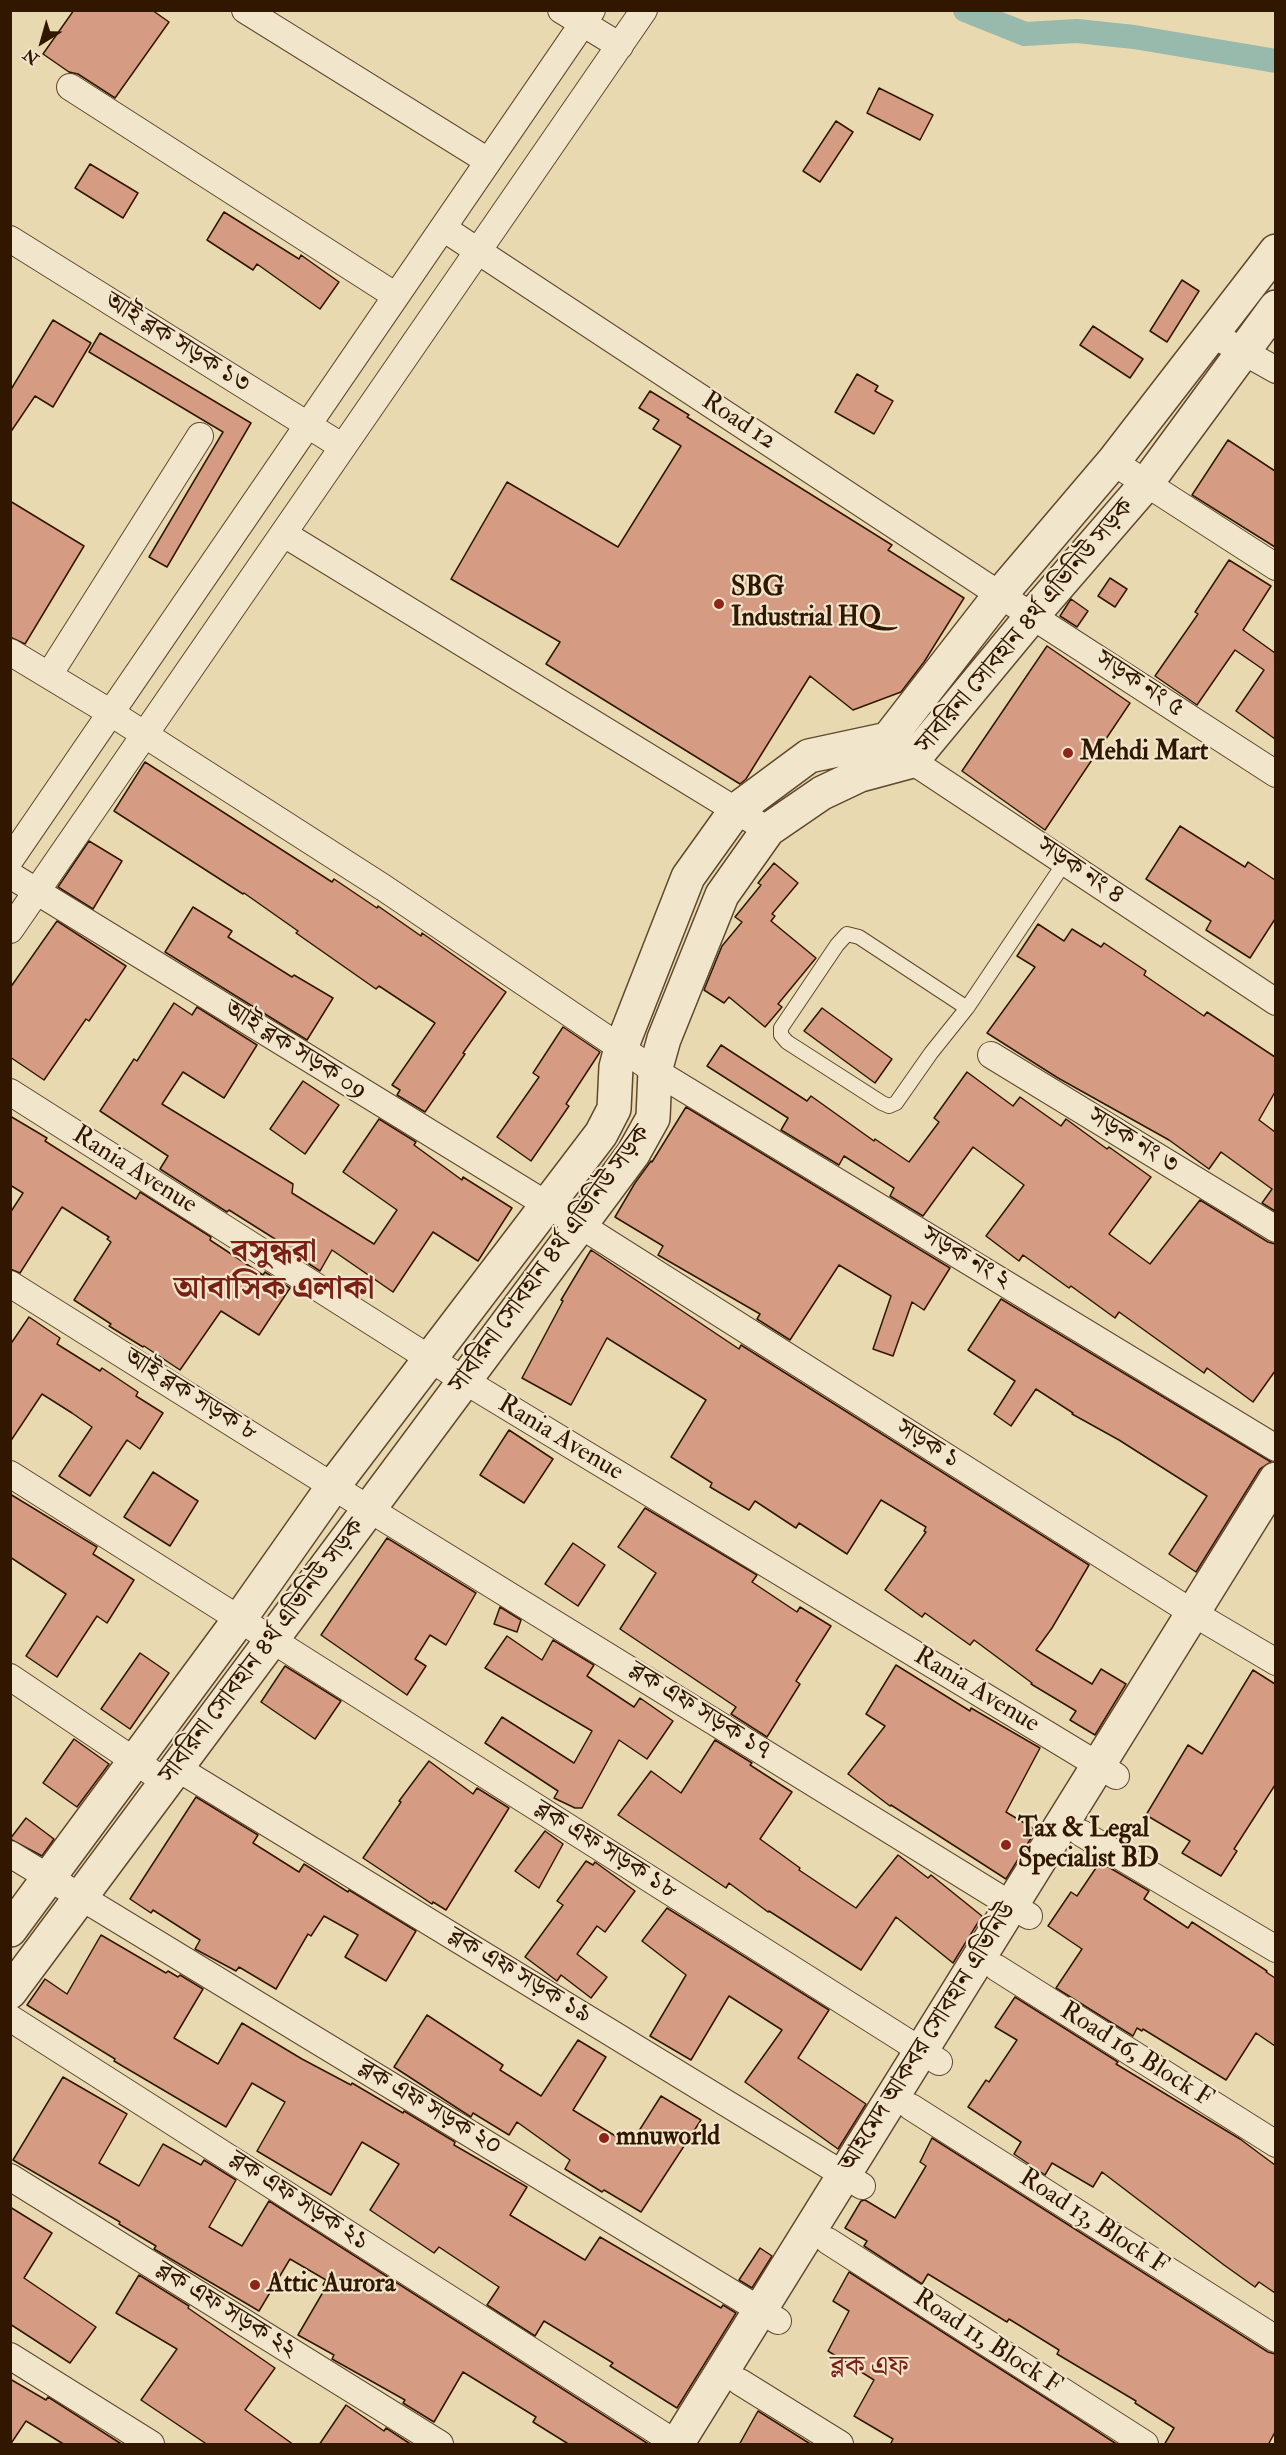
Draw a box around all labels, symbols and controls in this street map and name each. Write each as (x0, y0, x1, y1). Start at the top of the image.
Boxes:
north arrow (12, 12, 72, 72)
text: N (19, 44, 43, 69)
street label: আই ব্লক সড়ক ১৩ (98, 287, 256, 401)
street label: Road 12 (695, 387, 781, 457)
street label: সাবরিনা সোবহান ৪র্থ এভিনিউ সড়ক (910, 493, 1142, 761)
place label: SBG Industrial HQ (731, 573, 881, 634)
marker: SBG Industrial HQ (712, 597, 726, 611)
street label: সড়ক নং ৫ (1089, 645, 1189, 725)
place label: Mehdi Mart (1080, 737, 1208, 769)
marker: Mehdi Mart (1061, 746, 1075, 760)
street label: সড়ক নং ৪ (1030, 831, 1130, 913)
street label: আই ব্লক সড়ক 09 (218, 995, 372, 1107)
street label: সড়ক নং ৩ (1081, 1102, 1185, 1182)
street label: Rania Avenue (66, 1120, 202, 1222)
street label: সাবরিনা সোবহান ৪র্থ এভিনিউ সড়ক (443, 1120, 659, 1400)
street label: সড়ক নং ২ (915, 1221, 1015, 1297)
district label: বসুন্ধরা আবাসিক এলাকা (173, 1235, 375, 1310)
street label: আই ব্লক সড়ক ৮ (117, 1343, 263, 1449)
street label: Rania Avenue (492, 1389, 628, 1489)
street label: সড়ক ১ (889, 1413, 965, 1477)
street label: সাবরিনা সোবহান ৪র্থ এভিনিউ সড়ক (153, 1513, 373, 1791)
street label: Rania Avenue (908, 1641, 1044, 1741)
street label: ব্লক এফ সড়ক ১৭ (622, 1656, 776, 1768)
street label: ব্লক এফ সড়ক ১৮ (527, 1794, 683, 1908)
place label: Tax & Legal Specialist BD (1018, 1814, 1159, 1876)
marker: Tax & Legal Specialist BD (999, 1838, 1013, 1852)
street label: আহমেদ আকবর সোবহান এভিনিউ (833, 1898, 1025, 2178)
street label: ব্লক এফ সড়ক ১৯ (441, 1922, 597, 2032)
street label: Road 16, Block F (1054, 1997, 1218, 2115)
street label: ব্লক এফ সড়ক ২০ (351, 2054, 507, 2164)
place label: mnuworld (616, 2122, 720, 2154)
marker: mnuworld (597, 2131, 611, 2145)
street label: ব্লক এফ সড়ক ২১ (222, 2145, 374, 2259)
street label: Road 13, Block F (1013, 2163, 1173, 2283)
street label: ব্লক এফ সড়ক ২২ (149, 2255, 301, 2367)
place label: Attic Aurora (267, 2269, 395, 2301)
marker: Attic Aurora (248, 2278, 262, 2292)
street label: Road 11, Block F (907, 2283, 1067, 2403)
district label: ব্লক এফ (830, 2352, 908, 2386)

